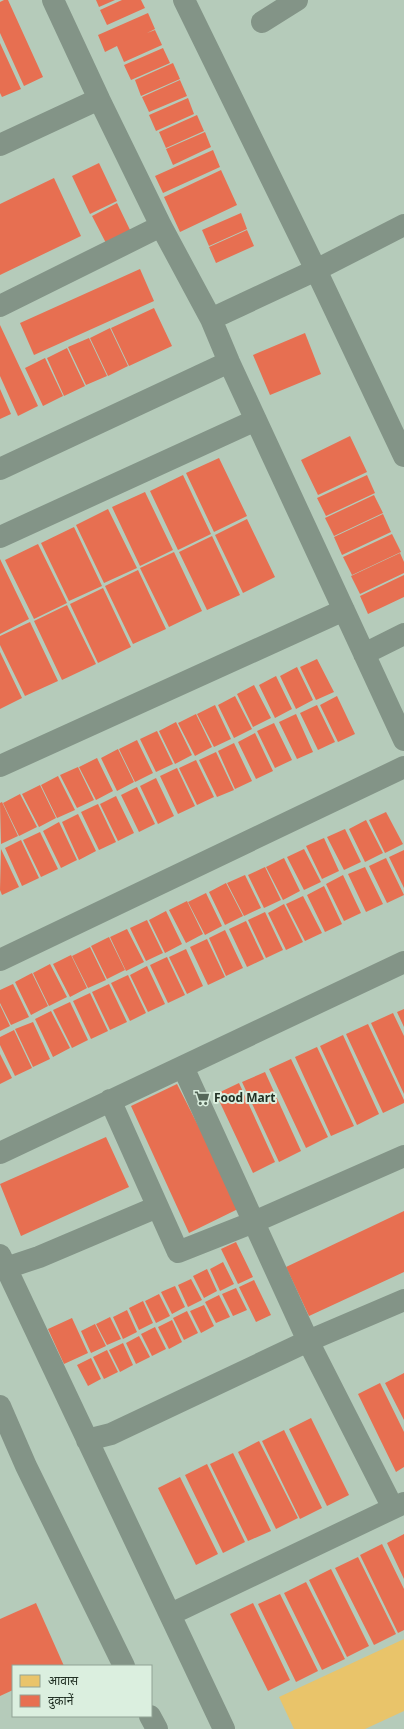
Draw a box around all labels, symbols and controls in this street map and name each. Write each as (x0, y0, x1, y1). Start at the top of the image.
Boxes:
supermarket icon: Food Mart (193, 1089, 211, 1107)
place label: Food Mart (214, 1089, 275, 1106)
legend (12, 1665, 152, 1717)
text: आवास (48, 1672, 79, 1689)
text: दुकानें (48, 1692, 74, 1709)

